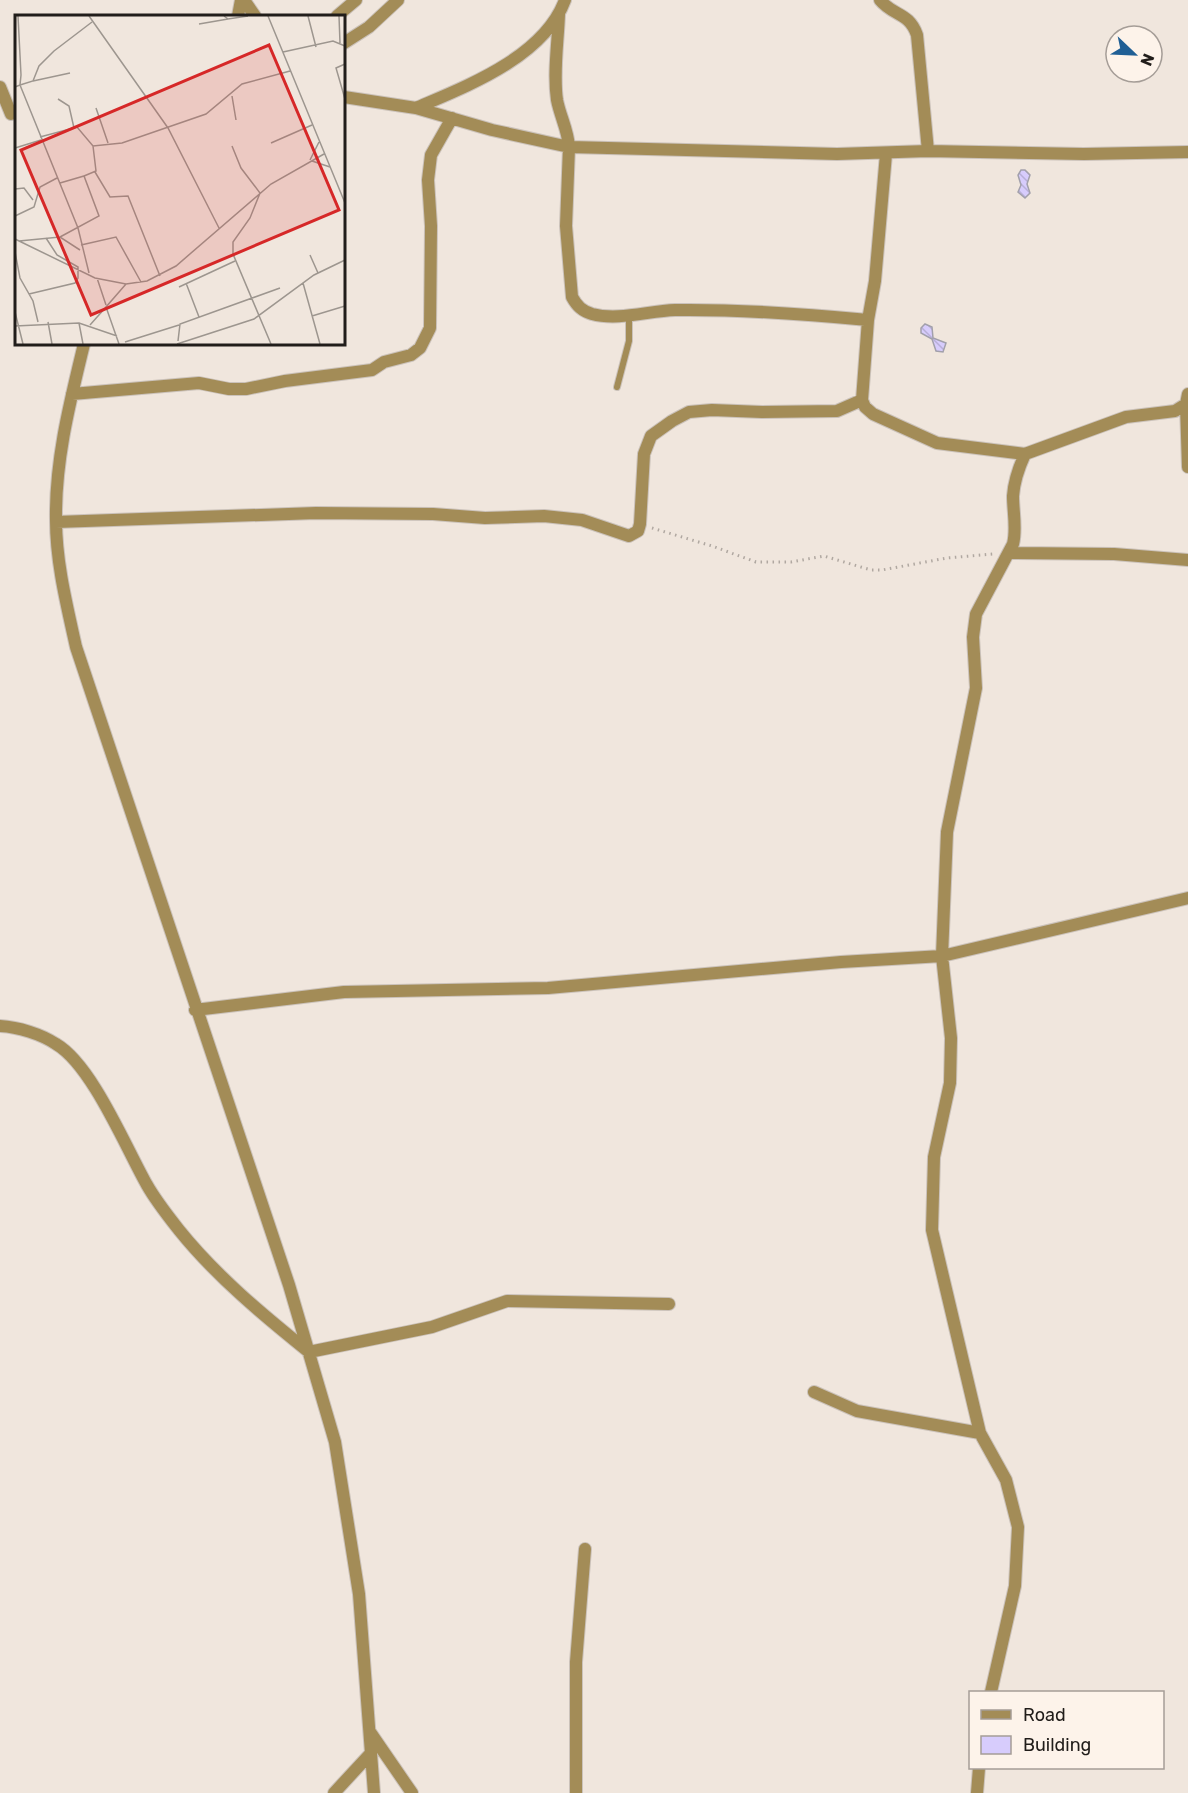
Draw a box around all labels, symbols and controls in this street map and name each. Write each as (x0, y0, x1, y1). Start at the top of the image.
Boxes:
inset map (15, 15, 345, 345)
north arrow (1104, 24, 1164, 84)
text: N (1136, 51, 1158, 69)
legend (969, 1691, 1164, 1769)
text: Road (1023, 1704, 1066, 1726)
text: Building (1023, 1734, 1091, 1756)

